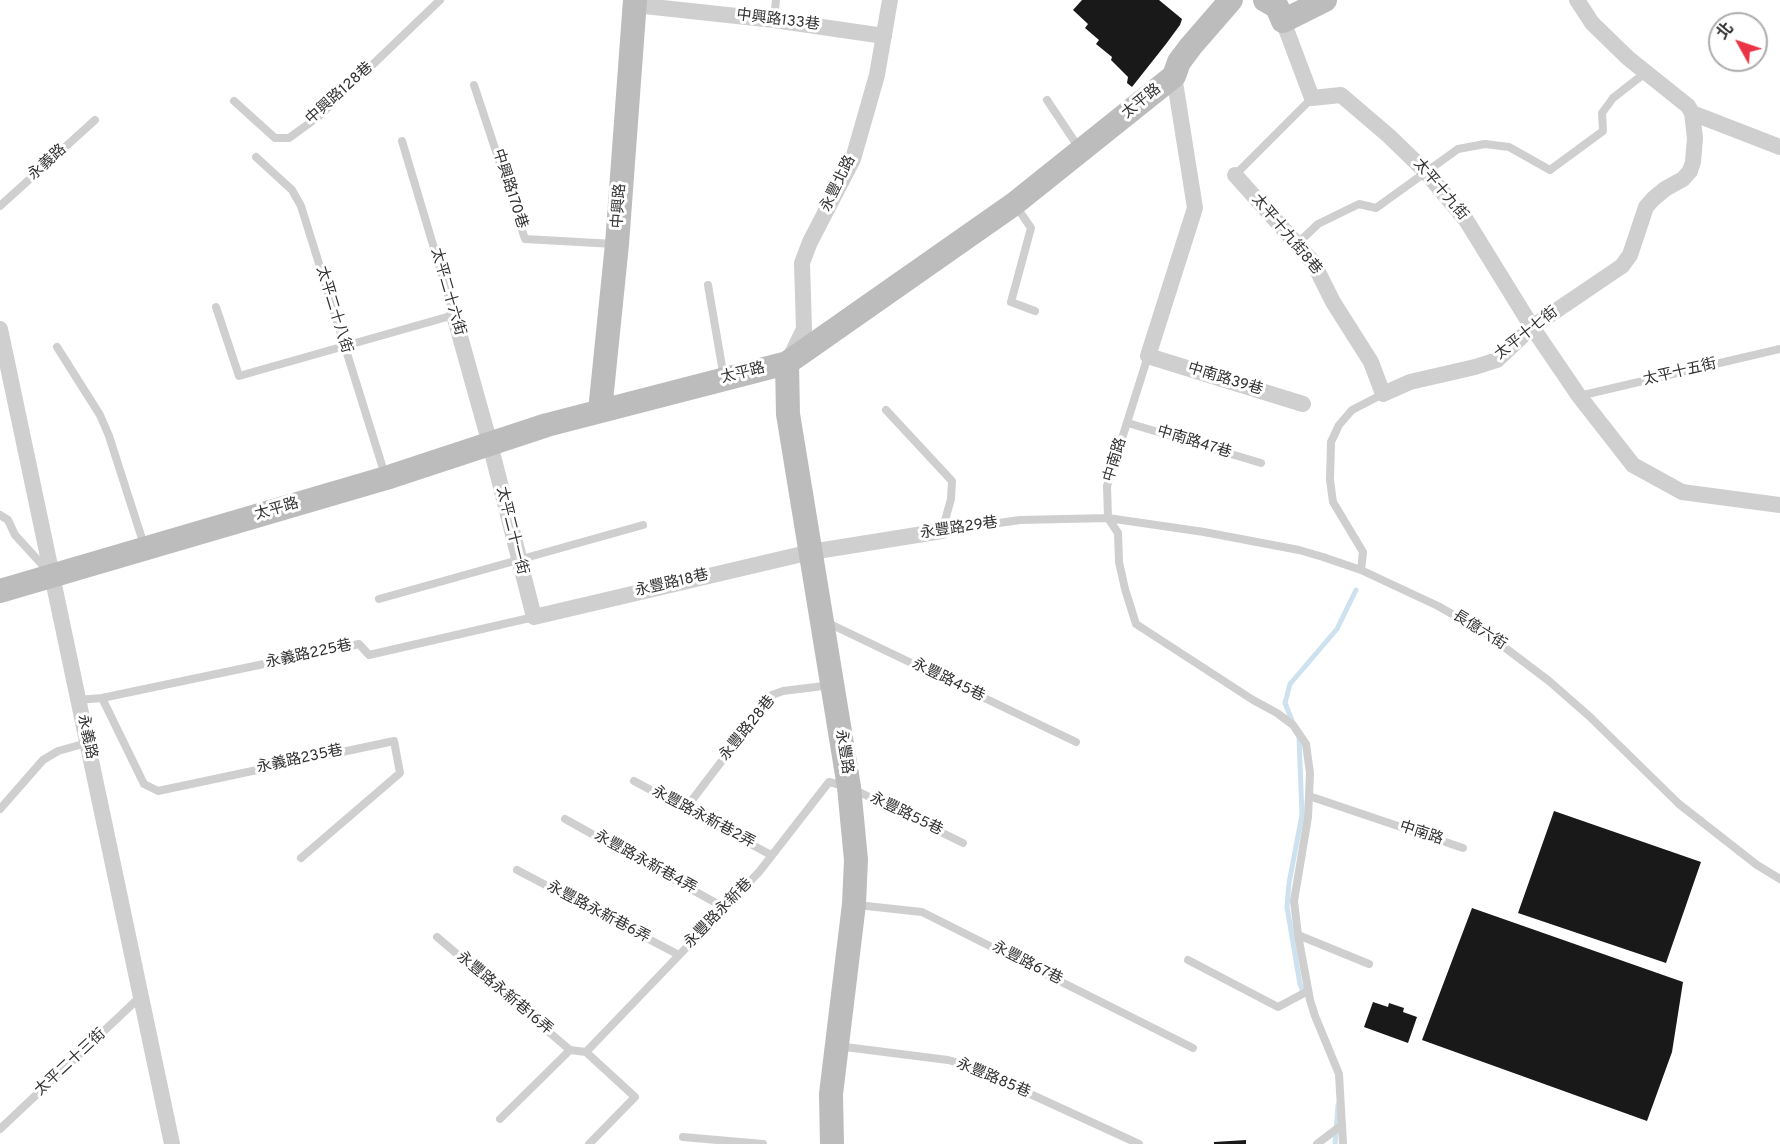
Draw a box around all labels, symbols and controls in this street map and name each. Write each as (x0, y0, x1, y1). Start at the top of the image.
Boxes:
street label: 中興路133巷 (735, 7, 821, 35)
north arrow (1708, 12, 1768, 72)
text: 北 (1713, 19, 1739, 44)
street label: 中興路128巷 (303, 59, 377, 129)
street label: 太平路 (1119, 81, 1165, 123)
street label: 永義路 (25, 141, 71, 185)
street label: 中興路170巷 (488, 147, 530, 231)
street label: 永豐北路 (818, 153, 860, 215)
street label: 太平十九街 (1409, 155, 1471, 225)
street label: 中興路 (609, 183, 631, 229)
street label: 太平十九街8巷 (1247, 191, 1325, 279)
street label: 太平二十六街 (426, 246, 468, 338)
street label: 太平二十八街 (311, 264, 355, 356)
street label: 太平十七街 (1492, 304, 1562, 364)
street label: 太平十五街 (1641, 356, 1719, 390)
street label: 太平路 (719, 360, 767, 388)
street label: 中南路39巷 (1185, 360, 1265, 400)
street label: 中南路47巷 (1155, 423, 1233, 463)
street label: 中南路 (1101, 436, 1131, 484)
street label: 太平二十一街 (491, 485, 531, 577)
street label: 太平路 (253, 495, 301, 525)
street label: 永豐路29巷 (919, 515, 999, 543)
street label: 永豐路18巷 (634, 567, 710, 601)
street label: 長億六街 (1449, 607, 1509, 655)
street label: 永義路225巷 (264, 637, 354, 673)
street label: 永豐路45巷 (909, 656, 987, 706)
street label: 永豐路28巷 (716, 693, 780, 765)
street label: 永義路 (73, 713, 99, 761)
street label: 永豐路 (831, 728, 855, 776)
street label: 永義路235巷 (255, 742, 345, 778)
street label: 永豐路永新巷2弄 (648, 783, 758, 853)
street label: 永豐路55巷 (867, 790, 945, 840)
street label: 中南路 (1397, 818, 1445, 850)
street label: 永豐路永新巷4弄 (591, 827, 699, 899)
street label: 永豐路永新巷 (681, 875, 757, 953)
street label: 永豐路永新巷6弄 (543, 878, 653, 948)
street label: 永豐路67巷 (989, 939, 1065, 989)
street label: 永豐路永新巷16弄 (452, 949, 556, 1039)
street label: 太平二十三街 (32, 1026, 110, 1100)
street label: 永豐路85巷 (953, 1055, 1033, 1103)

